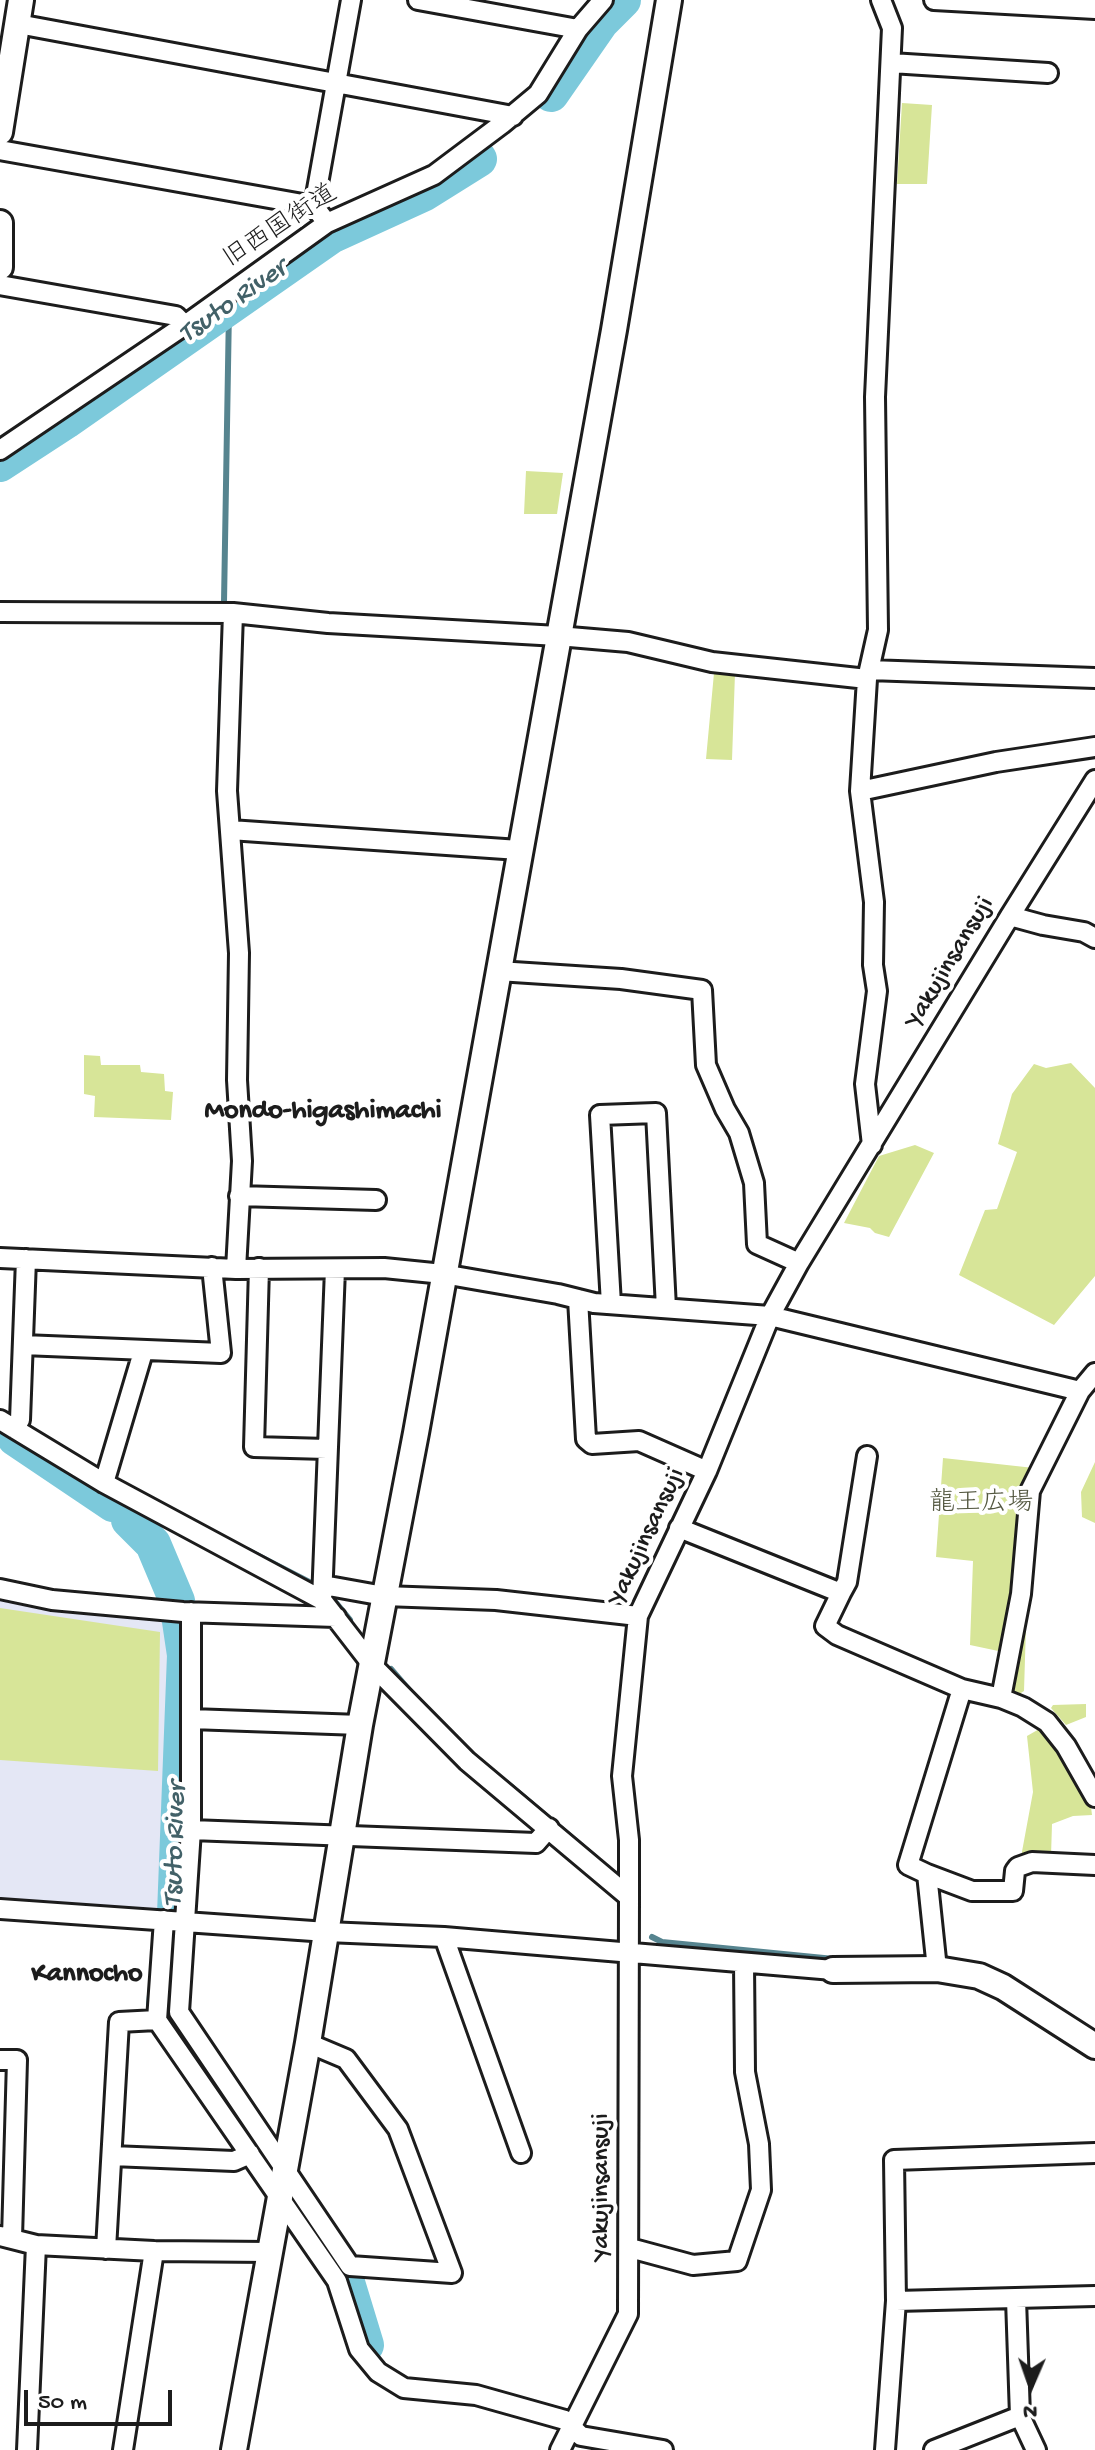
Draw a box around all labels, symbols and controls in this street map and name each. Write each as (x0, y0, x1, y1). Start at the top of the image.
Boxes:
street label: 旧西国街道 (218, 180, 344, 276)
water label: Tsuto River (173, 254, 295, 352)
street label: Yakujinsansuji (900, 892, 1002, 1034)
district label: Mondo-higashimachi (204, 1096, 442, 1130)
street label: Yakujinsansuji (603, 1464, 693, 1610)
park label: 龍王広場 (929, 1489, 1033, 1521)
water label: Tsuto River (158, 1782, 196, 1908)
district label: Kannocho (31, 1959, 143, 1993)
street label: Yakujinsansuji (587, 2113, 619, 2261)
north arrow (991, 2346, 1071, 2426)
scale bar (28, 2374, 176, 2424)
text: 50 m (38, 2389, 87, 2418)
text: N (1023, 2397, 1038, 2423)

